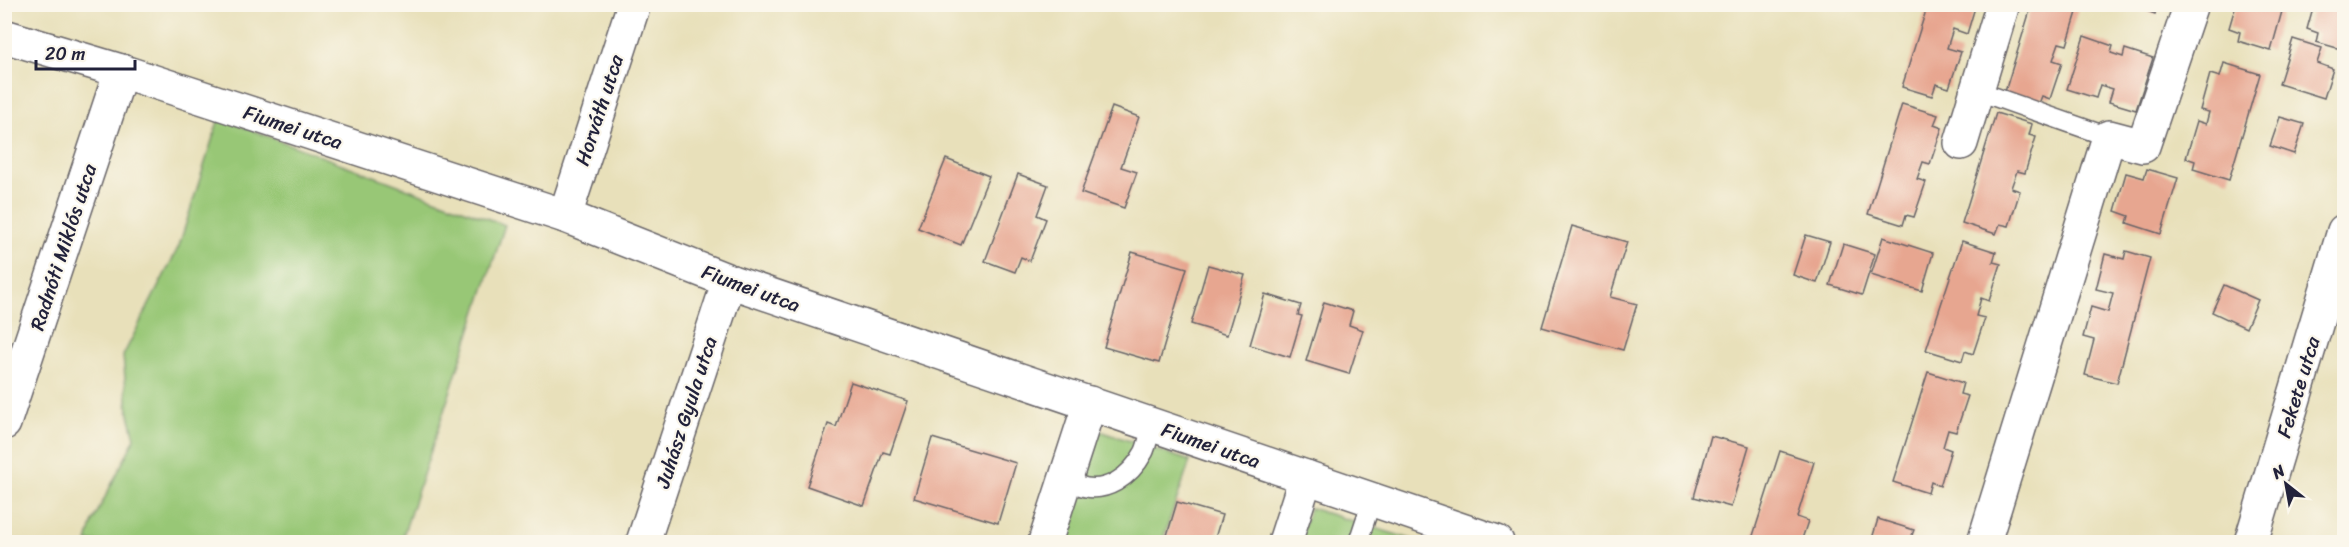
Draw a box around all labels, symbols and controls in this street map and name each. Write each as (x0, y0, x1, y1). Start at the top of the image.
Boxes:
scale bar (36, 33, 135, 71)
text: 20 m (45, 38, 85, 70)
street label: Horváth utca (565, 49, 634, 170)
street label: Fiumei utca (239, 95, 347, 160)
street label: Radnóti Miklós utca (20, 158, 107, 335)
street label: Fiumei utca (697, 255, 805, 322)
street label: Fekete utca (2266, 331, 2331, 442)
street label: Juhász Gyula utca (645, 332, 728, 494)
street label: Fiumei utca (1157, 412, 1265, 479)
north arrow (2256, 454, 2316, 514)
text: N (2265, 456, 2292, 487)

